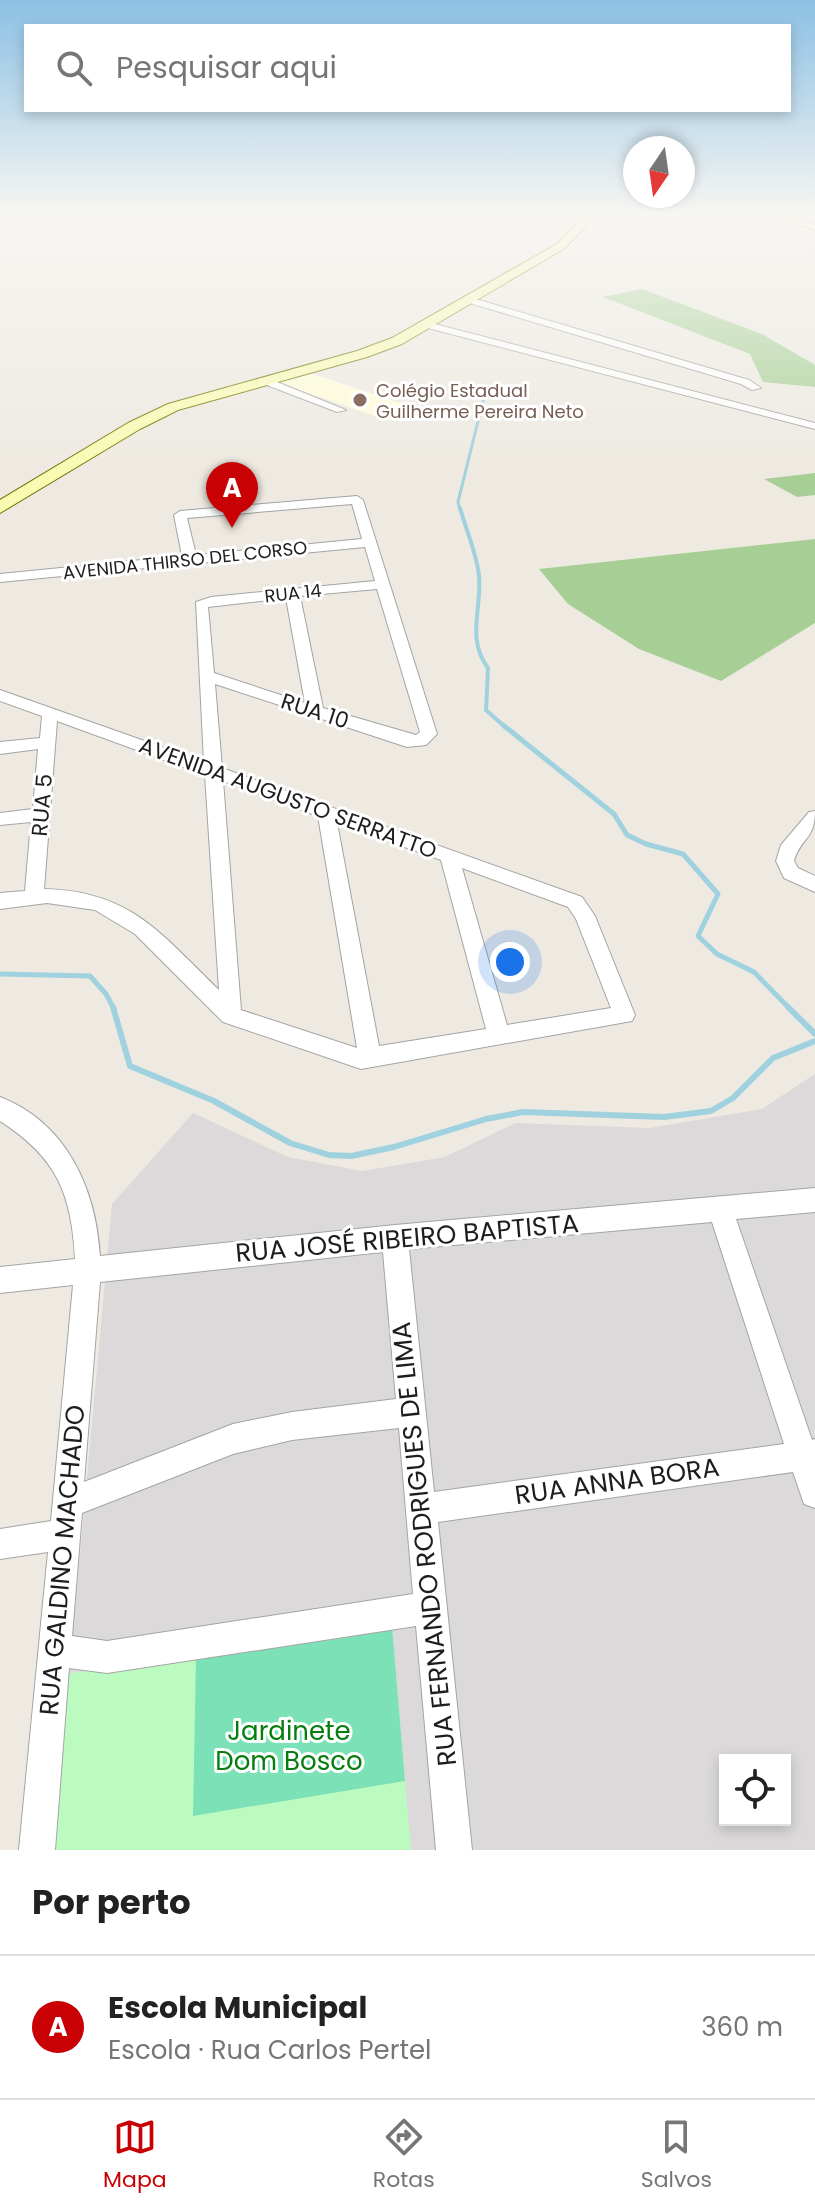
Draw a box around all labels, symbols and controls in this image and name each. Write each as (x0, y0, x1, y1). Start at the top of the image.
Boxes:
search box (24, 24, 791, 112)
icon: search (52, 46, 96, 90)
text: Pesquisar aqui (116, 46, 337, 89)
north arrow (623, 136, 695, 208)
place label: Colégio Estadual Guilherme Pereira Neto (376, 378, 584, 424)
marker: Colégio Estadual Guilherme Pereira Neto (351, 391, 369, 409)
pin: A (206, 462, 258, 528)
street label: AVENIDA THIRSO DEL CORSO (62, 535, 308, 585)
street label: RUA 14 (263, 578, 323, 608)
street label: RUA 10 (277, 685, 353, 737)
street label: AVENIDA AUGUSTO SERRATTO (135, 730, 441, 866)
street label: RUA 5 (24, 772, 60, 838)
your location (490, 942, 530, 982)
street label: RUA JOSÉ RIBEIRO BAPTISTA (234, 1205, 580, 1271)
street label: RUA FERNANDO RODRIGUES DE LIMA (383, 1320, 465, 1768)
street label: RUA GALDINO MACHADO (30, 1403, 94, 1717)
street label: RUA ANNA BORA (512, 1449, 722, 1513)
park label: Jardinete Dom Bosco (215, 1713, 363, 1779)
map controls (719, 1754, 791, 1826)
button: locate (719, 1754, 791, 1826)
text: Por perto (32, 1878, 191, 1926)
text: Escola Municipal (108, 1986, 367, 2029)
text: A (48, 2009, 68, 2045)
text: 360 m (701, 2009, 783, 2045)
text: Escola · Rua Carlos Pertel (108, 2032, 431, 2068)
tab: Mapa (103, 2115, 167, 2196)
tab: Rotas (373, 2115, 435, 2196)
tab: Salvos (641, 2115, 712, 2196)

